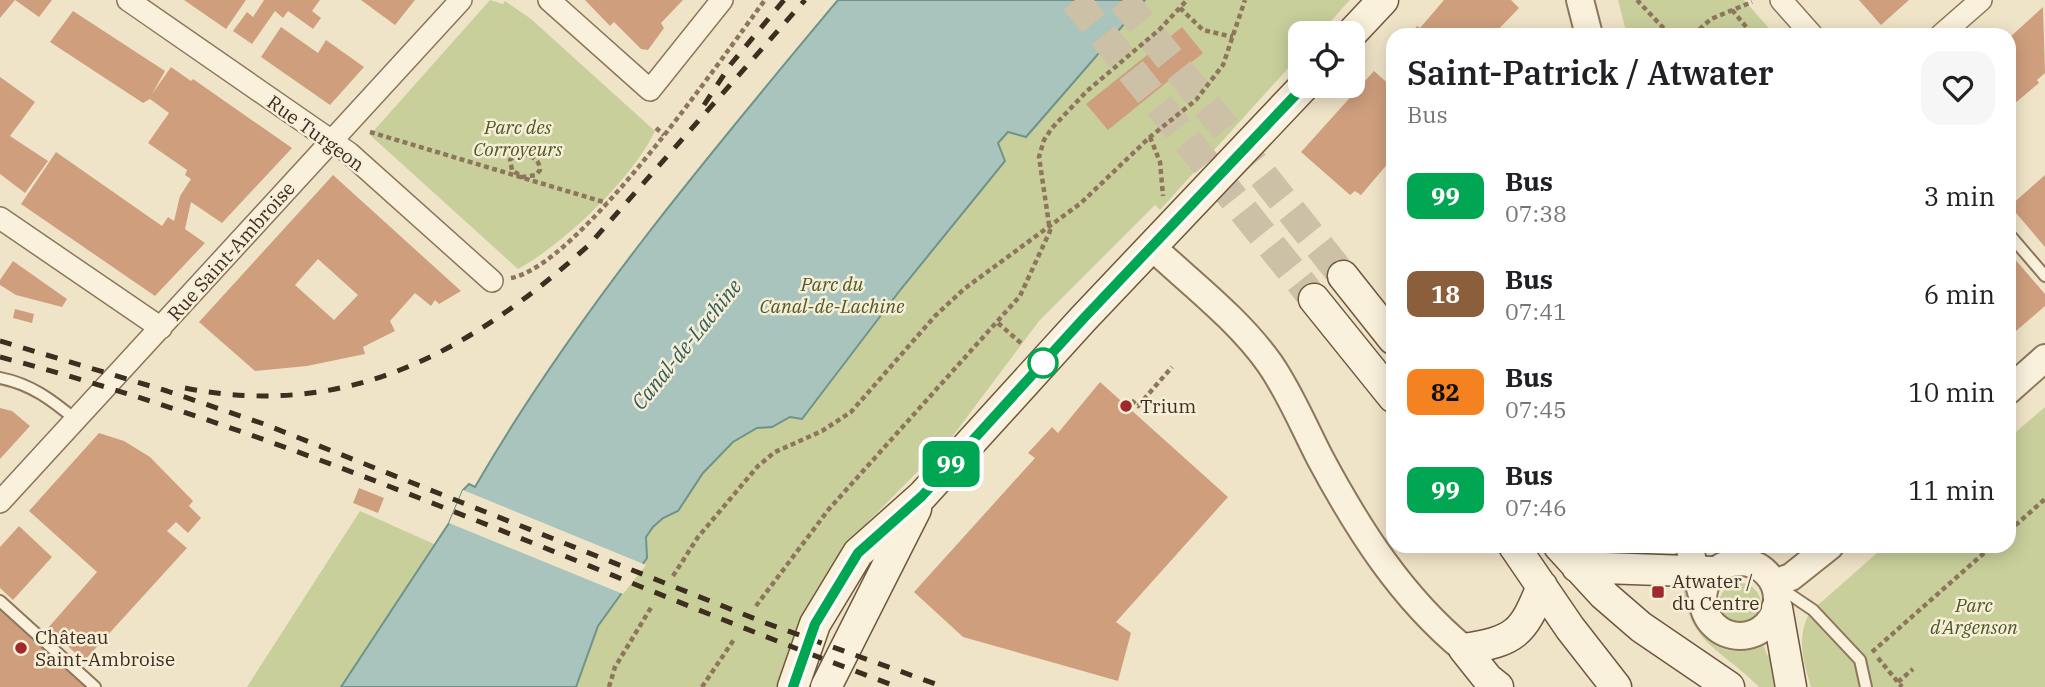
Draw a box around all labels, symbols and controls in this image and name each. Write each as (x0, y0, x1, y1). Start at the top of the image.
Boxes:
map controls (1288, 21, 1365, 98)
button: locate (1288, 21, 1365, 98)
text: Saint-Patrick / Atwater (1407, 51, 1774, 94)
button: heart (1921, 51, 1995, 125)
street label: Rue Turgeon (263, 90, 369, 176)
text: Bus (1407, 99, 1448, 129)
park label: Parc des Corroyeurs (473, 115, 563, 161)
text: Bus (1505, 164, 1553, 198)
street label: Rue Saint-Ambroise (162, 176, 300, 326)
text: 3 min (1924, 179, 1995, 213)
text: 99 (1431, 180, 1460, 212)
text: 07:38 (1505, 198, 1567, 228)
text: Bus (1505, 262, 1553, 296)
water label: Canal-de-Lachine (625, 272, 748, 415)
park label: Parc du Canal-de-Lachine (760, 272, 905, 318)
text: 6 min (1924, 277, 1995, 311)
text: 18 (1431, 278, 1460, 310)
text: 07:41 (1505, 296, 1567, 326)
unlabelled marker (1028, 348, 1058, 378)
text: Bus (1505, 360, 1553, 394)
text: 10 min (1908, 375, 1995, 409)
text: 82 (1431, 376, 1460, 408)
place label: Trium (1140, 394, 1196, 418)
text: 07:45 (1505, 394, 1567, 424)
marker: Trium (1118, 398, 1134, 414)
line badge: 99 (920, 441, 982, 487)
text: 99 (937, 448, 965, 480)
text: Bus (1505, 458, 1553, 492)
text: 11 min (1908, 473, 1995, 507)
text: 99 (1431, 474, 1460, 506)
text: 07:46 (1505, 492, 1567, 522)
place label: Atwater / du Centre (1672, 569, 1760, 615)
marker: Atwater / du Centre (1650, 584, 1666, 600)
park label: Parc d'Argenson (1930, 593, 2018, 639)
place label: Château Saint-Ambroise (35, 625, 175, 671)
marker: Château Saint-Ambroise (13, 640, 29, 656)

